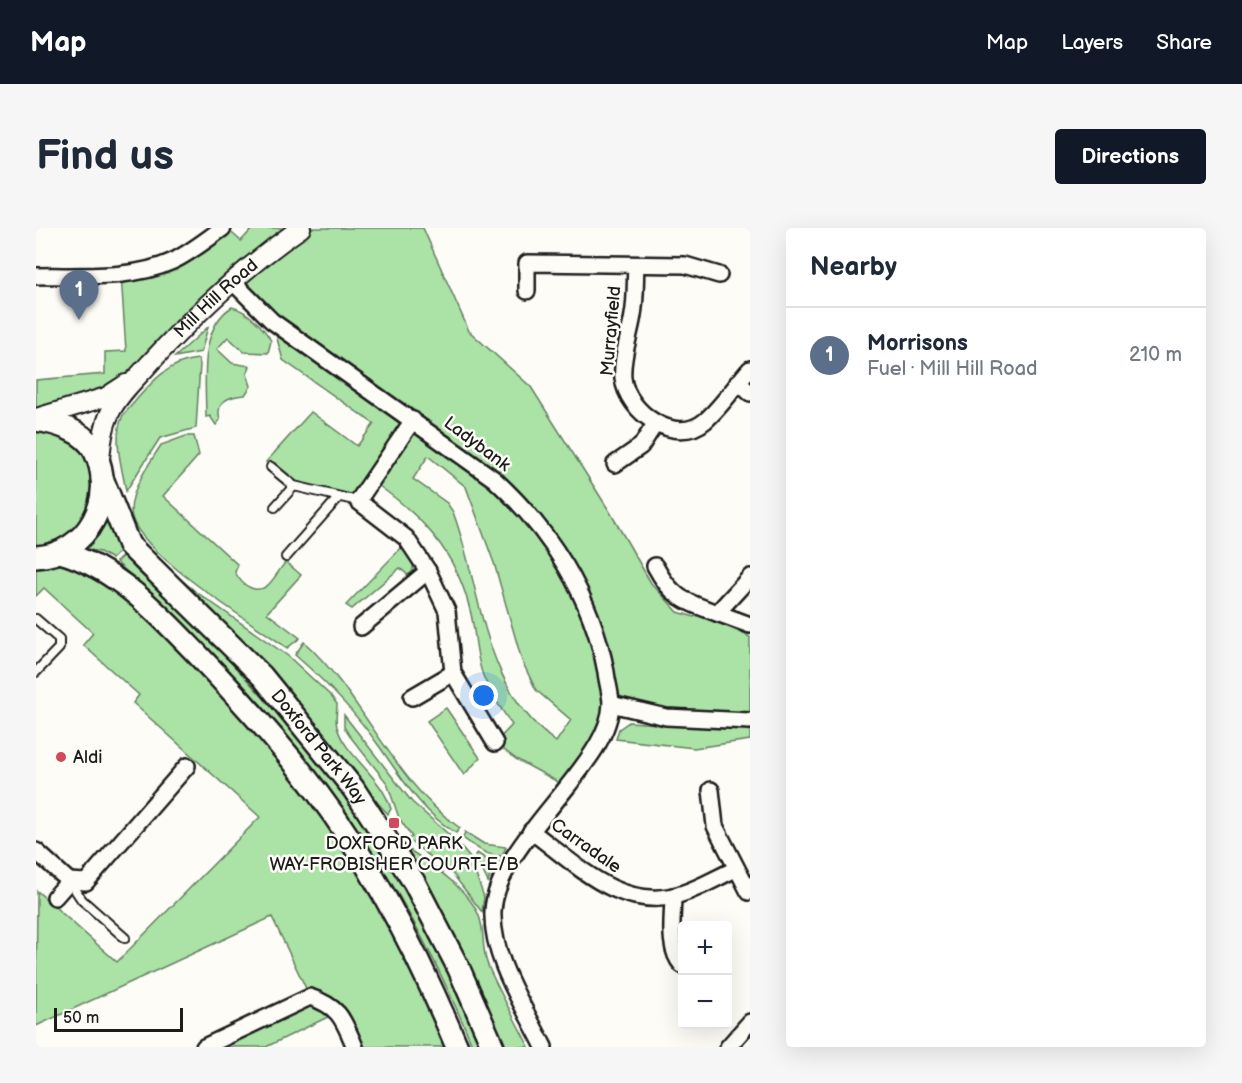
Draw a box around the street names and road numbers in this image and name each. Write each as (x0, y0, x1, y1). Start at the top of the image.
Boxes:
street label: Mill Hill Road (169, 254, 262, 342)
street label: Murrayfield (597, 285, 625, 377)
street label: Ladybank (440, 412, 515, 476)
street label: Doxford Park Way (267, 685, 372, 809)
street label: Carradale (547, 814, 625, 878)

